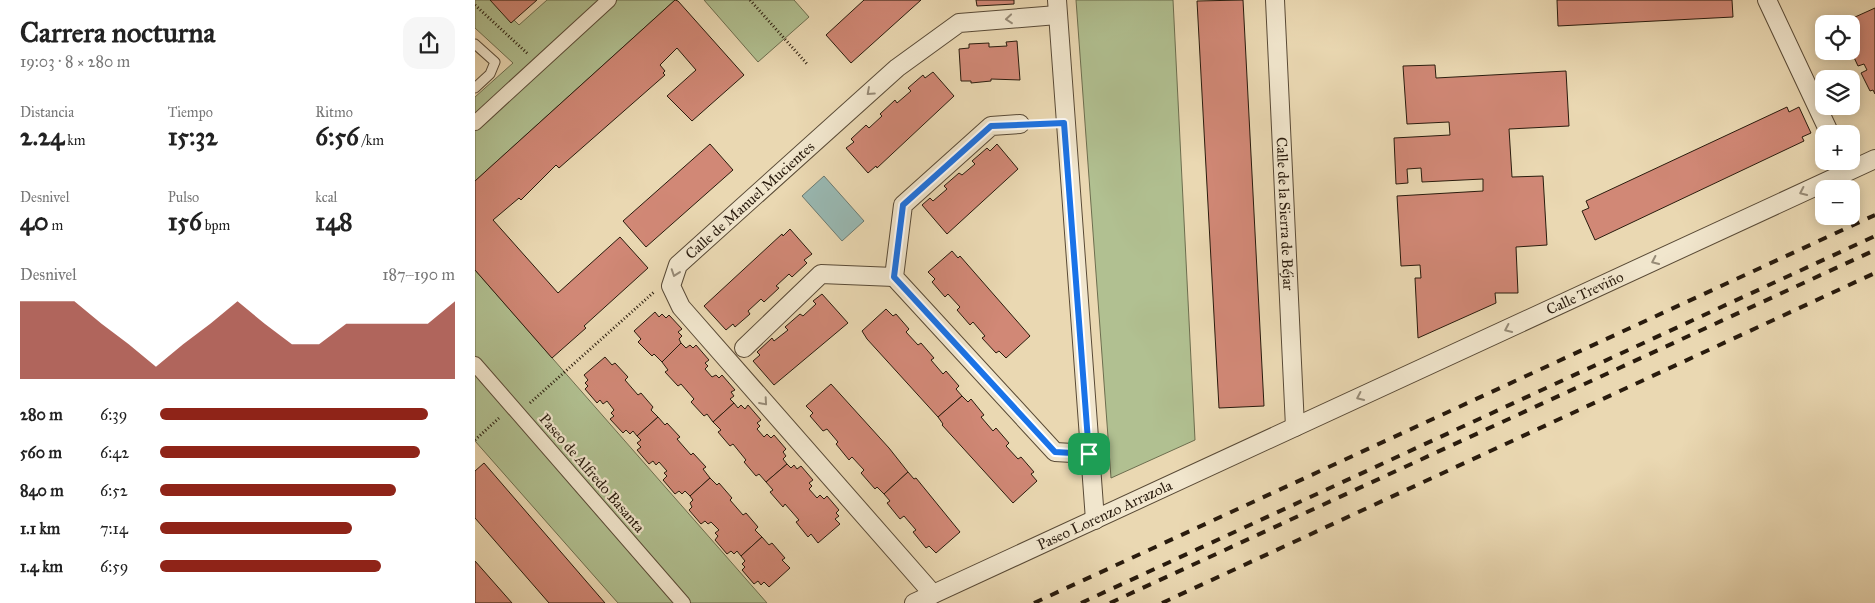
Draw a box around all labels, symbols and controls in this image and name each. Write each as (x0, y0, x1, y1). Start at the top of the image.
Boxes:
one-way arrow (1005, 13, 1013, 24)
text: Carrera nocturna (20, 15, 215, 50)
map controls (1815, 15, 1860, 225)
button: locate (1815, 15, 1860, 60)
button: share (403, 17, 455, 69)
text: 19:03 · 8 × 280 m (20, 52, 130, 71)
button: layers (1815, 70, 1860, 115)
one-way arrow (867, 86, 876, 95)
text: Distancia (20, 104, 74, 121)
text: Tiempo (168, 104, 213, 121)
text: Ritmo (315, 104, 353, 121)
text: 2.24 (20, 121, 64, 152)
text: 15:32 (168, 121, 218, 152)
text: 6:56 (315, 121, 359, 152)
button: + (1815, 125, 1860, 170)
text: km (64, 132, 86, 149)
text: /km (359, 132, 384, 149)
street label: Calle de la Sierra de Béjar (1272, 137, 1298, 291)
street label: Calle de Manuel Mucientes (682, 138, 818, 263)
button: − (1815, 180, 1860, 225)
one-way arrow (1799, 186, 1808, 197)
text: Desnivel (20, 189, 69, 206)
text: Pulso (168, 189, 199, 206)
text: kcal (315, 189, 337, 206)
text: 40 (20, 206, 48, 237)
text: 156 (168, 206, 202, 237)
text: 148 (315, 206, 352, 237)
text: m (48, 217, 63, 234)
text: bpm (202, 217, 230, 234)
one-way arrow (1652, 254, 1661, 264)
text: Desnivel (20, 265, 76, 284)
text: 187–190 m (382, 265, 455, 284)
street label: Calle Treviño (1543, 267, 1627, 319)
one-way arrow (671, 269, 681, 277)
one-way arrow (1504, 322, 1513, 333)
one-way arrow (1357, 391, 1366, 401)
one-way arrow (758, 396, 767, 405)
text: 280 m (20, 405, 63, 424)
text: 6:39 (100, 405, 127, 424)
street label: Paseo de Alfredo Basanta (536, 410, 649, 537)
pin (1068, 433, 1110, 475)
icon: arrive (1075, 440, 1103, 468)
text: 560 m (20, 443, 62, 462)
text: 6:42 (100, 443, 129, 462)
street label: Paseo Lorenzo Arrazola (1034, 476, 1175, 554)
text: 840 m (20, 481, 64, 500)
text: 6:52 (100, 481, 128, 500)
text: 1.1 km (20, 519, 60, 538)
text: 7:14 (100, 519, 128, 538)
text: 1.4 km (20, 557, 63, 576)
text: 6:59 (100, 557, 128, 576)

